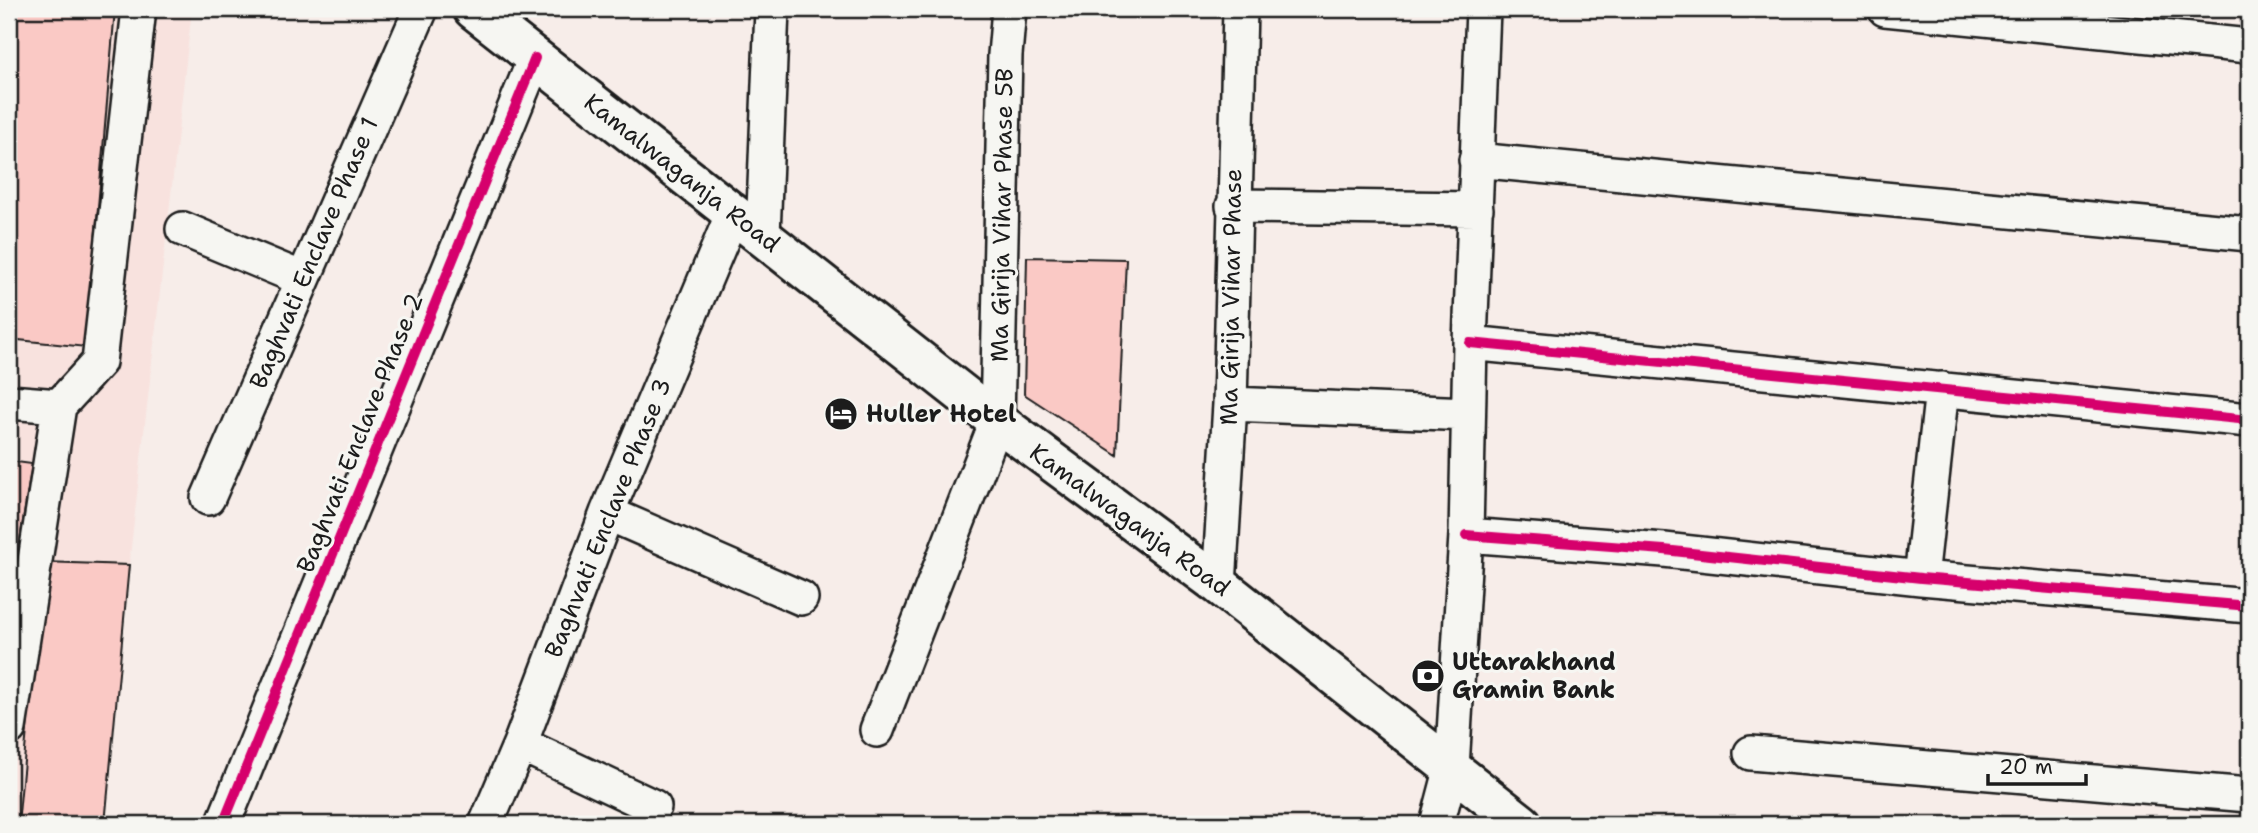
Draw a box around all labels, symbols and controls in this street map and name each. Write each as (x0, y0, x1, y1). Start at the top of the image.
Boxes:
street label: Ma Girija Vihar Phase 5B (983, 68, 1021, 362)
street label: Kamalwaganja Road (577, 86, 787, 260)
street label: Baghvati Enclave Phase 1 (242, 112, 386, 394)
street label: Ma Girija Vihar Phase (1213, 168, 1249, 426)
street label: Baghvati Enclave Phase 2 (289, 288, 431, 578)
street label: Baghvati Enclave Phase 3 (537, 373, 679, 663)
hotel icon: Huller Hotel (822, 395, 860, 433)
place label: Huller Hotel (866, 398, 1016, 430)
street label: Kamalwaganja Road (1023, 436, 1237, 604)
place label: Uttarakhand Gramin Bank (1452, 646, 1616, 706)
bank icon: Uttarakhand Gramin Bank (1409, 657, 1447, 695)
scale bar (1988, 742, 2086, 786)
text: 20 m (1999, 753, 2053, 781)

